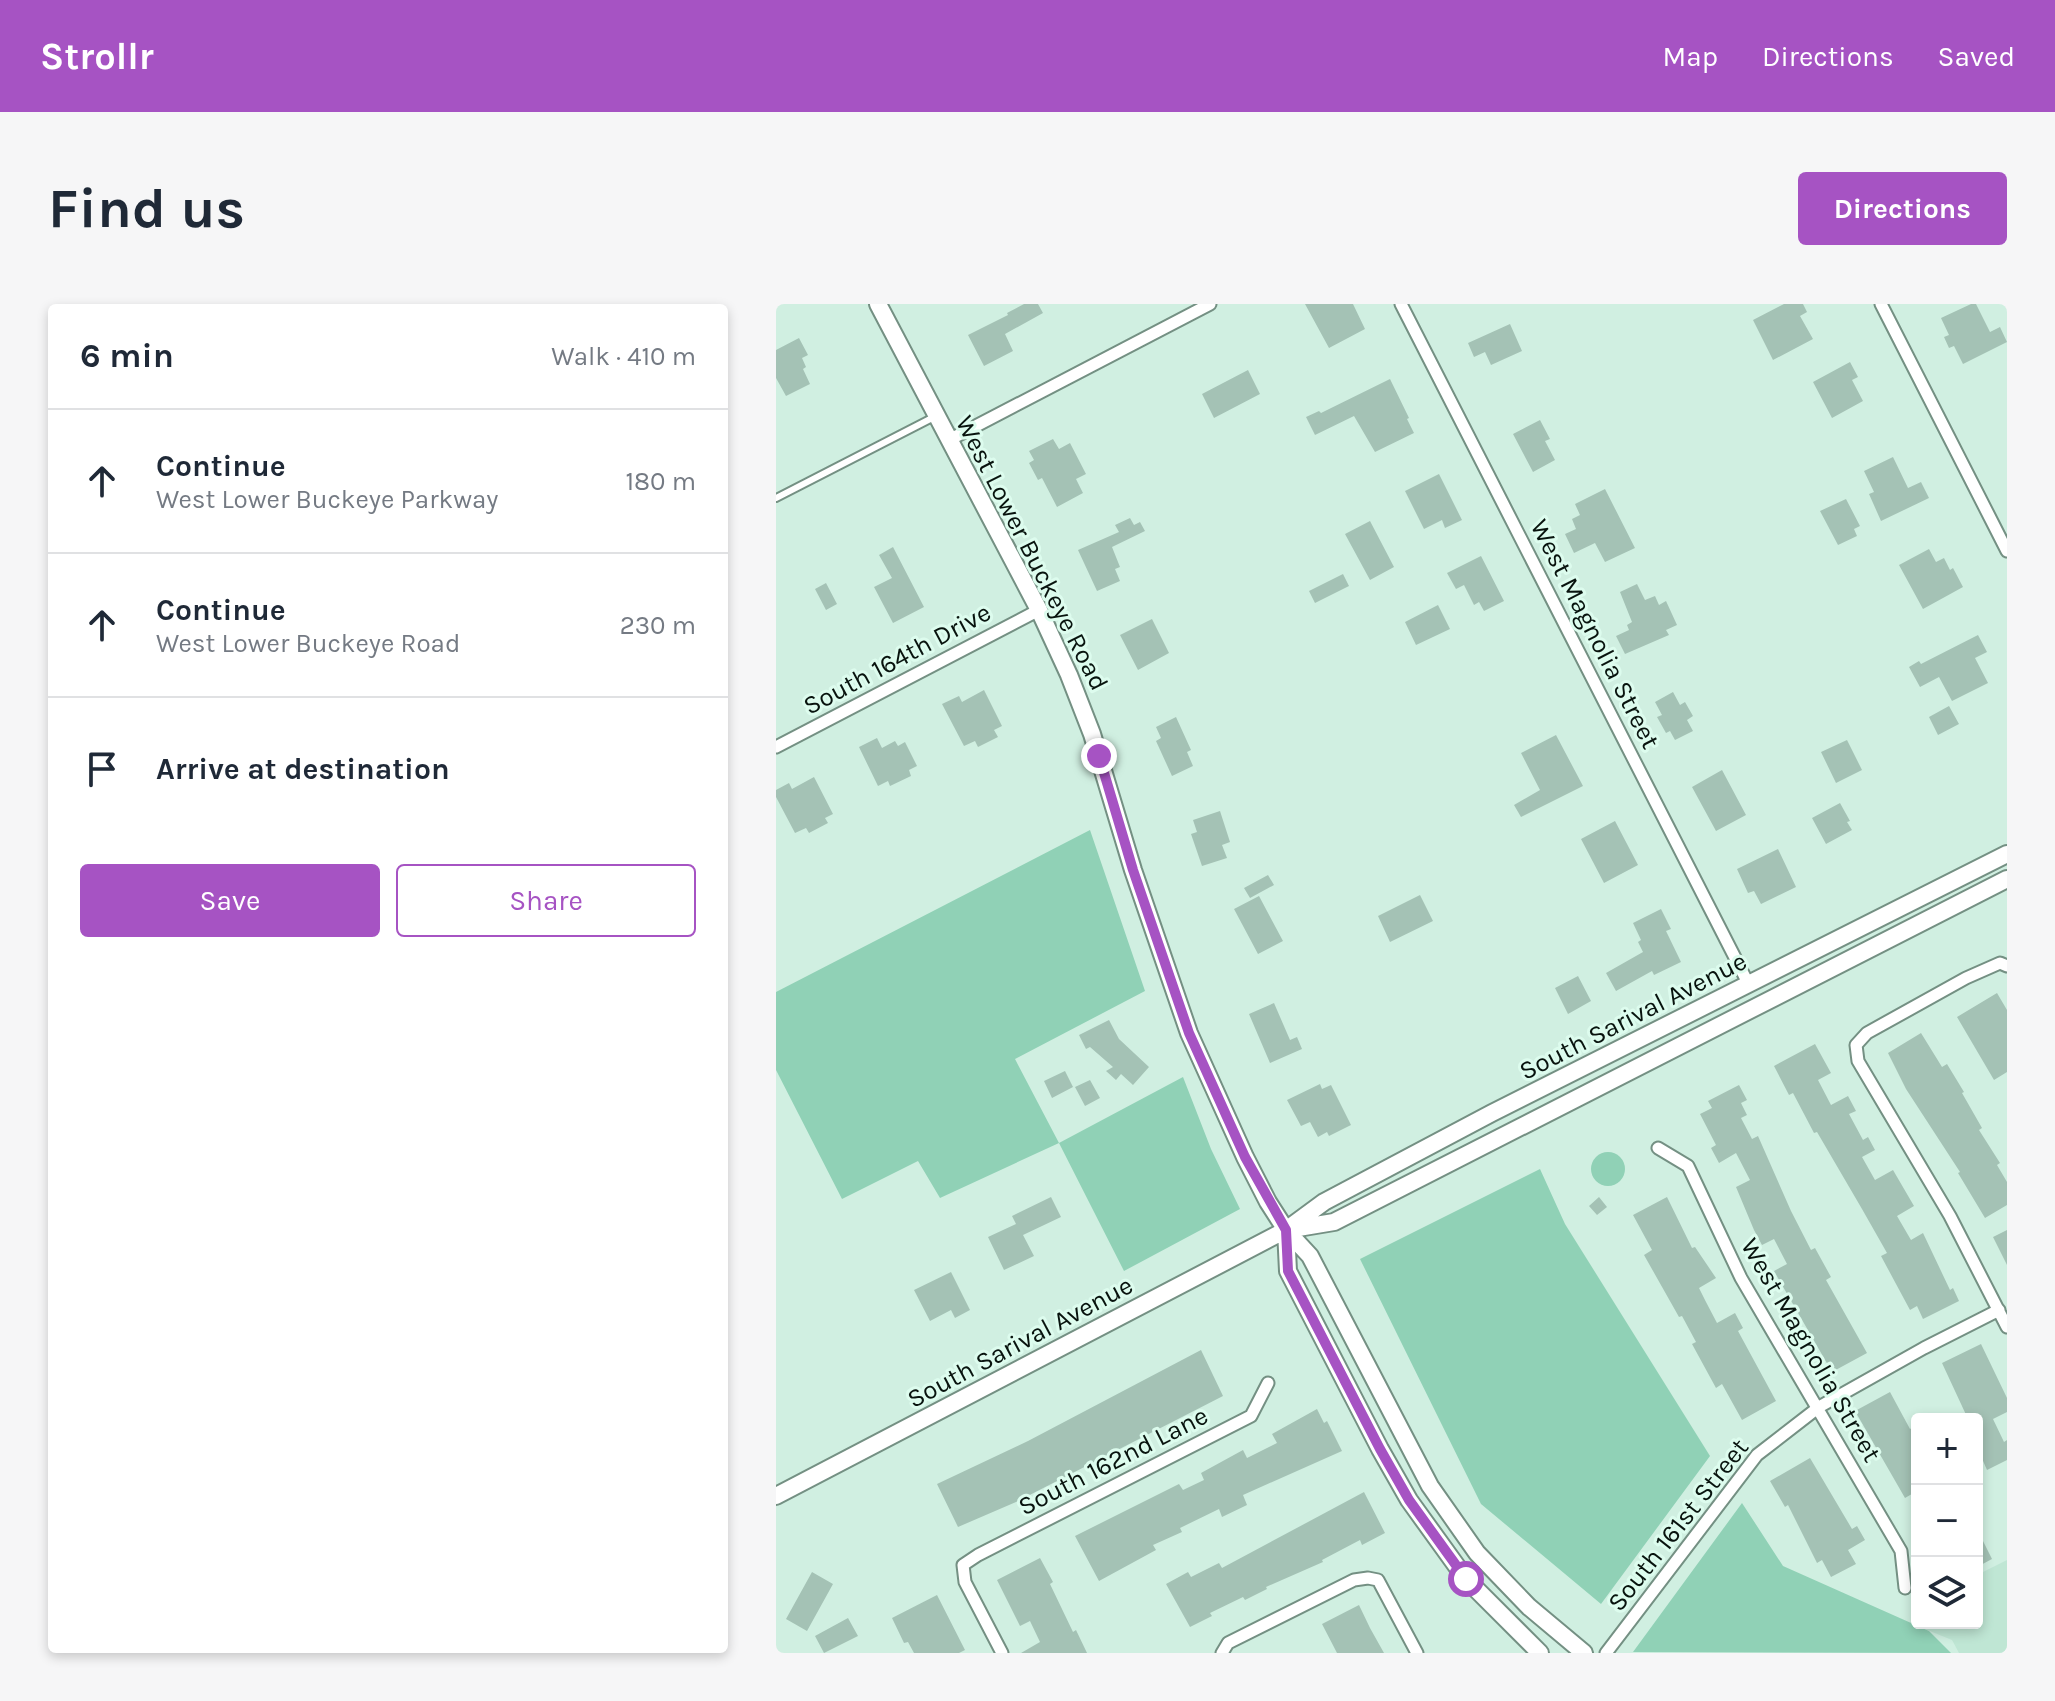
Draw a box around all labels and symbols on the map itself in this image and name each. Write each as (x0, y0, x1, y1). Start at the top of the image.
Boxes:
street label: West Lower Buckeye Road (949, 410, 1115, 696)
street label: West Magnolia Street (1524, 514, 1666, 754)
street label: South 164th Drive (798, 597, 996, 721)
route end (1081, 738, 1117, 774)
street label: South Sarival Avenue (1514, 945, 1752, 1087)
street label: West Magnolia Street (1734, 1233, 1888, 1468)
street label: South Sarival Avenue (902, 1269, 1138, 1415)
street label: South 162nd Lane (1013, 1400, 1213, 1522)
street label: South 161st Street (1601, 1432, 1755, 1617)
route start (1448, 1561, 1484, 1597)

